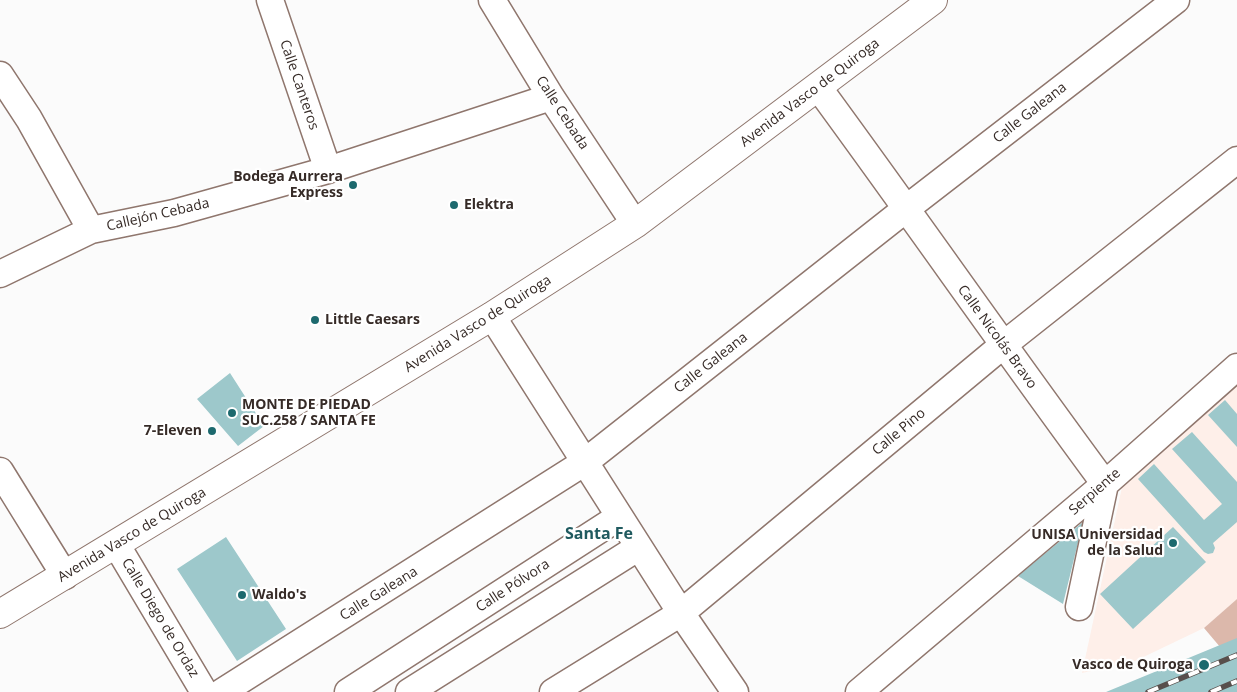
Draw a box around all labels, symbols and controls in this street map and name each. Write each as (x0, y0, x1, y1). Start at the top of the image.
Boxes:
street label: Avenida Vasco de Quiroga (737, 35, 883, 151)
street label: Calle Canteros (276, 38, 322, 132)
street label: Calle Cebada (532, 73, 592, 153)
street label: Calle Galeana (990, 79, 1070, 147)
place label: Bodega Aurrera Express (233, 169, 343, 202)
marker: Bodega Aurrera Express (347, 179, 359, 191)
street label: Callejón Cebada (105, 195, 211, 235)
place label: Elektra (464, 197, 514, 213)
marker: Elektra (448, 199, 460, 211)
street label: Avenida Vasco de Quiroga (401, 272, 555, 376)
street label: Calle Nicolás Bravo (954, 282, 1040, 392)
place label: Little Caesars (325, 312, 420, 328)
marker: Little Caesars (309, 314, 321, 326)
street label: Calle Galeana (671, 329, 751, 397)
place label: MONTE DE PIEDAD SUC.258 / SANTA FE (242, 397, 376, 430)
street label: Calle Pino (869, 405, 929, 459)
marker: MONTE DE PIEDAD SUC.258 / SANTA FE (226, 407, 238, 419)
place label: 7-Eleven (144, 423, 202, 439)
marker: 7-Eleven (206, 425, 218, 437)
street label: Serpiente (1066, 465, 1124, 519)
street label: Avenida Vasco de Quiroga (55, 484, 209, 586)
district label: Santa Fe (565, 524, 633, 544)
place label: UNISA Universidad de la Salud (1031, 527, 1163, 560)
marker: UNISA Universidad de la Salud (1167, 537, 1179, 549)
street label: Calle Diego de Ordaz (118, 555, 202, 681)
street label: Calle Pólvora (473, 556, 553, 616)
street label: Calle Galeana (337, 563, 421, 625)
place label: Waldo's (252, 587, 306, 603)
marker: Waldo's (236, 589, 248, 601)
place label: Vasco de Quiroga (1072, 657, 1193, 673)
marker: Vasco de Quiroga (1197, 658, 1211, 672)

